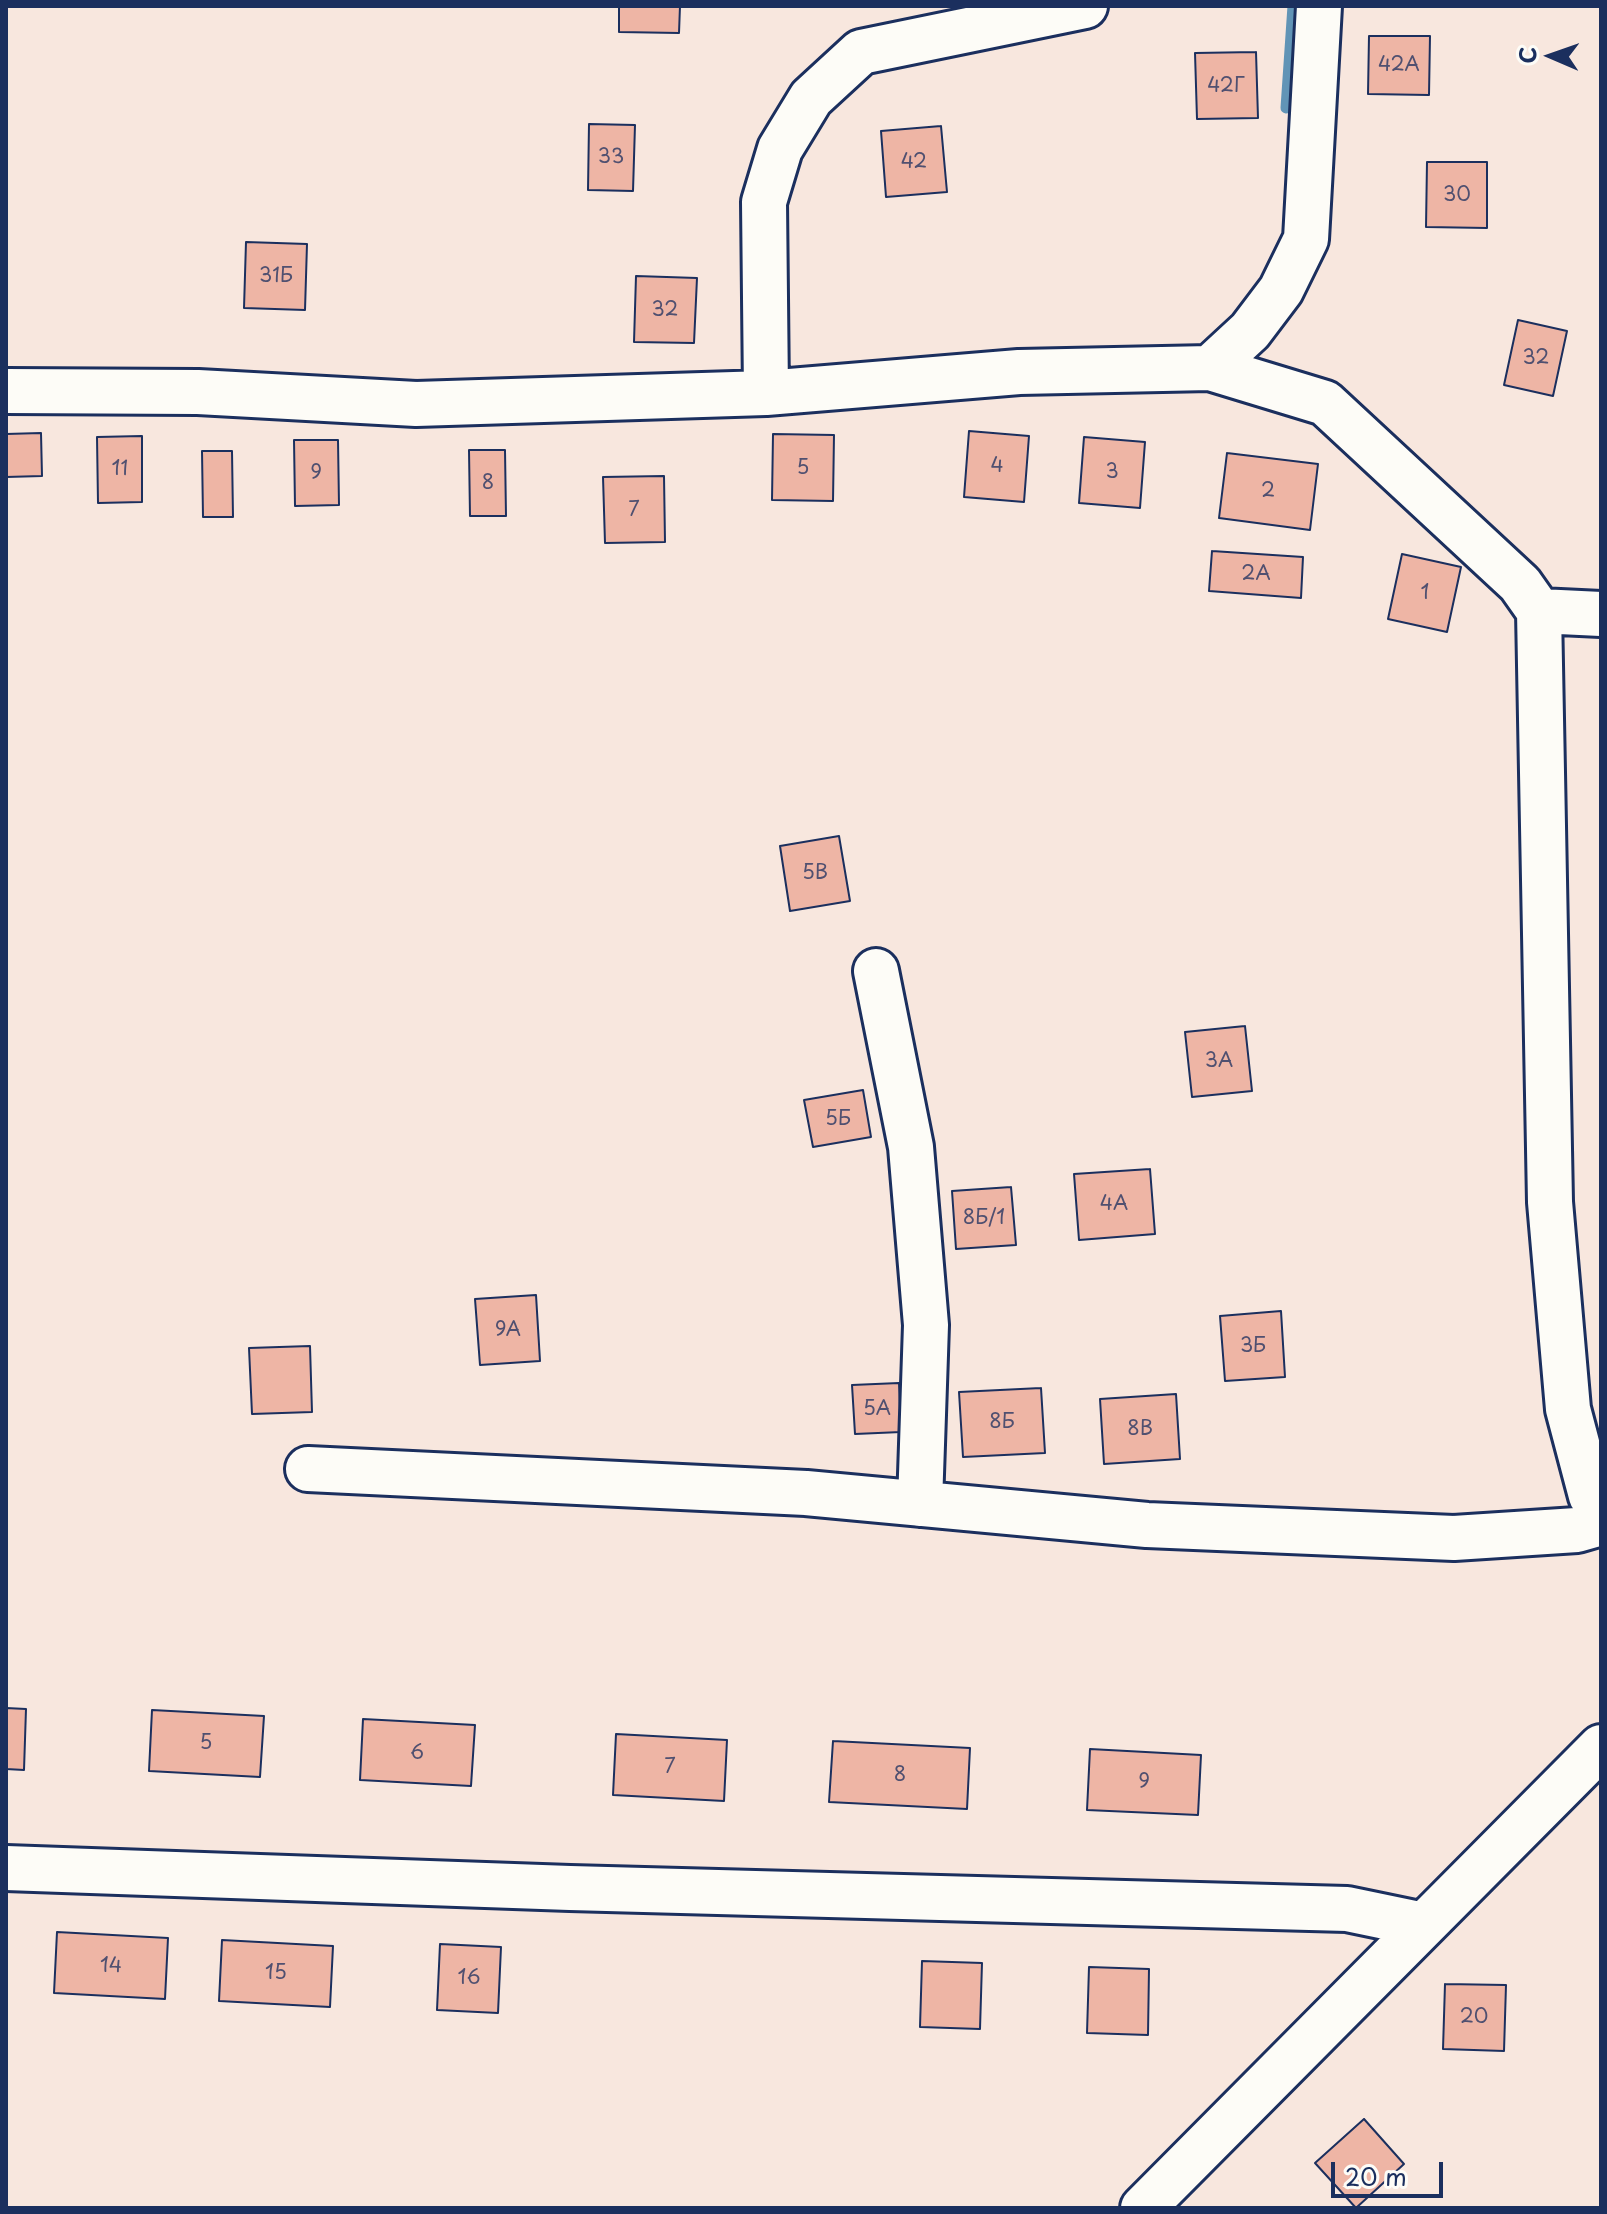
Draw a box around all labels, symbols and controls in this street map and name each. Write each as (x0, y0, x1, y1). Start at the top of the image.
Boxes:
north arrow (1511, 16, 1591, 96)
text: С (1510, 46, 1543, 64)
house number: 42А (1378, 53, 1420, 77)
house number: 42Г (1207, 74, 1245, 98)
house number: 33 (598, 145, 624, 169)
house number: 42 (901, 150, 927, 174)
house number: 30 (1443, 183, 1471, 207)
house number: 31Б (259, 264, 293, 288)
house number: 32 (652, 298, 678, 322)
house number: 32 (1523, 346, 1549, 370)
house number: 4 (990, 454, 1004, 478)
house number: 5 (797, 456, 809, 480)
house number: 11 (112, 457, 128, 481)
house number: 3 (1105, 460, 1119, 484)
house number: 9 (310, 461, 322, 485)
house number: 8 (482, 471, 494, 495)
house number: 2 (1261, 479, 1275, 503)
house number: 7 (628, 498, 640, 522)
house number: 2А (1241, 562, 1271, 586)
house number: 1 (1421, 581, 1429, 605)
house number: 5В (802, 861, 828, 885)
house number: 3А (1205, 1049, 1233, 1073)
house number: 5Б (825, 1107, 851, 1131)
house number: 4А (1100, 1192, 1128, 1216)
house number: 8Б/1 (963, 1206, 1005, 1230)
house number: 9А (495, 1318, 521, 1342)
house number: 3Б (1240, 1334, 1266, 1358)
house number: 5А (863, 1397, 891, 1421)
house number: 8Б (989, 1410, 1015, 1434)
house number: 8В (1127, 1417, 1153, 1441)
house number: 5 (200, 1731, 212, 1755)
house number: 6 (410, 1741, 424, 1765)
house number: 7 (664, 1755, 676, 1779)
house number: 8 (894, 1763, 906, 1787)
house number: 9 (1138, 1770, 1150, 1794)
house number: 14 (100, 1954, 122, 1978)
house number: 15 (265, 1961, 287, 1985)
house number: 16 (458, 1966, 480, 1990)
house number: 20 (1460, 2005, 1488, 2029)
scale bar (1335, 2146, 1447, 2196)
text: 20 m (1345, 2158, 1407, 2194)

